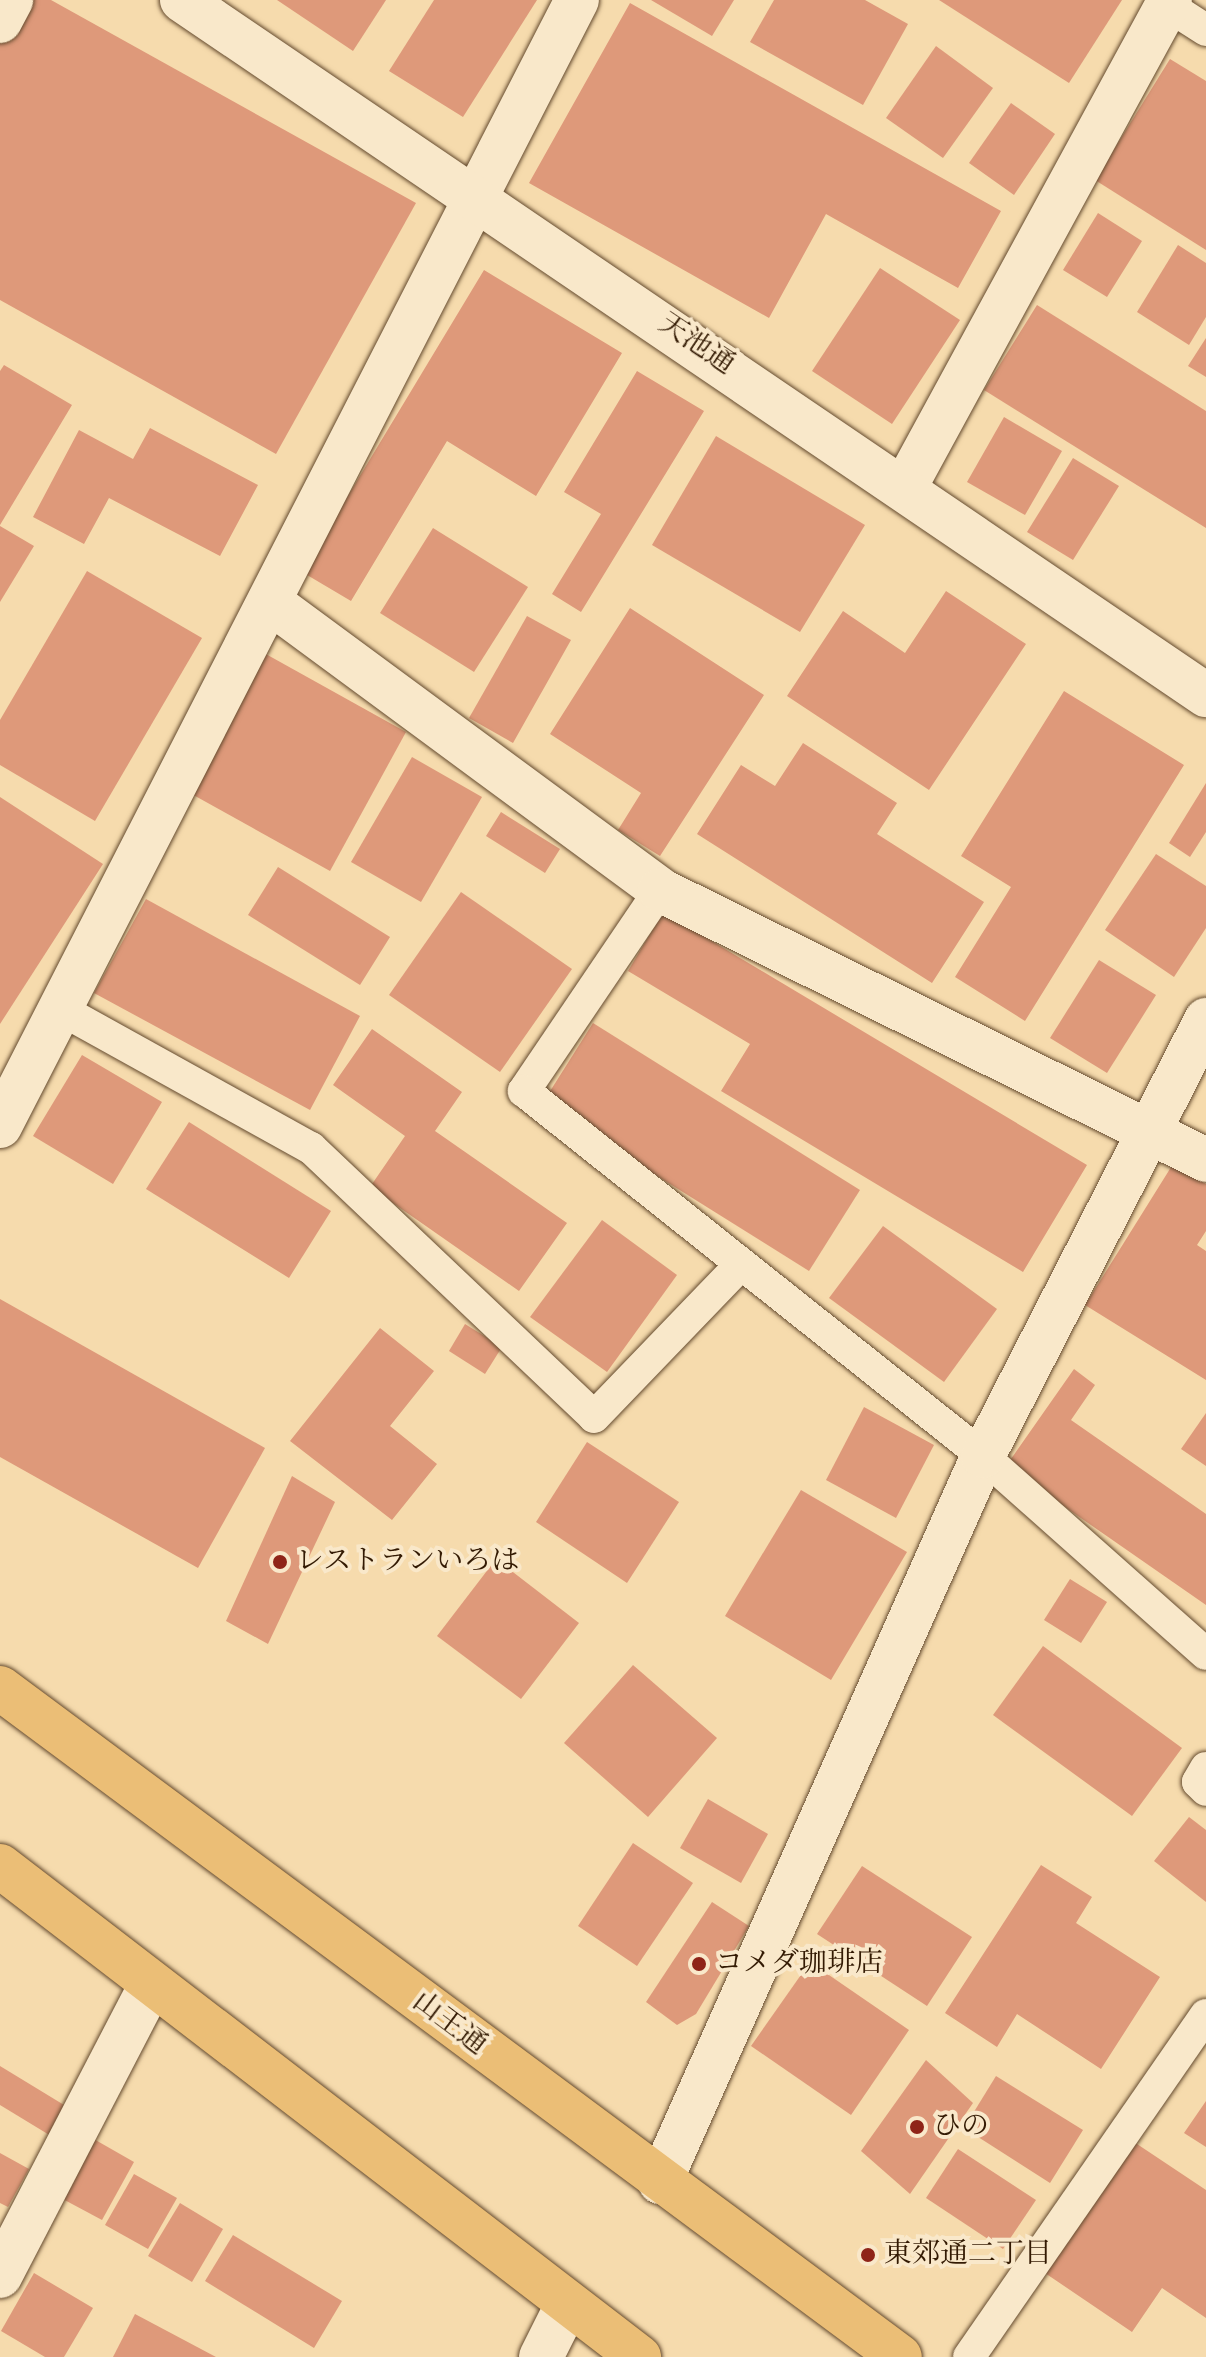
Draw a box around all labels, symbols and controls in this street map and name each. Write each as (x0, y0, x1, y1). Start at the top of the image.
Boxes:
street label: 天池通 (652, 308, 740, 382)
place label: レストランいろは (296, 1545, 520, 1579)
marker: レストランいろは (271, 1553, 289, 1571)
place label: コメダ珈琲店 (715, 1947, 883, 1981)
marker: コメダ珈琲店 (690, 1955, 708, 1973)
street label: 山王通 (405, 1985, 493, 2063)
place label: ひの (933, 2110, 989, 2144)
marker: ひの (908, 2118, 926, 2136)
place label: 東郊通二丁目 (884, 2238, 1052, 2272)
marker: 東郊通二丁目 (859, 2246, 877, 2264)

